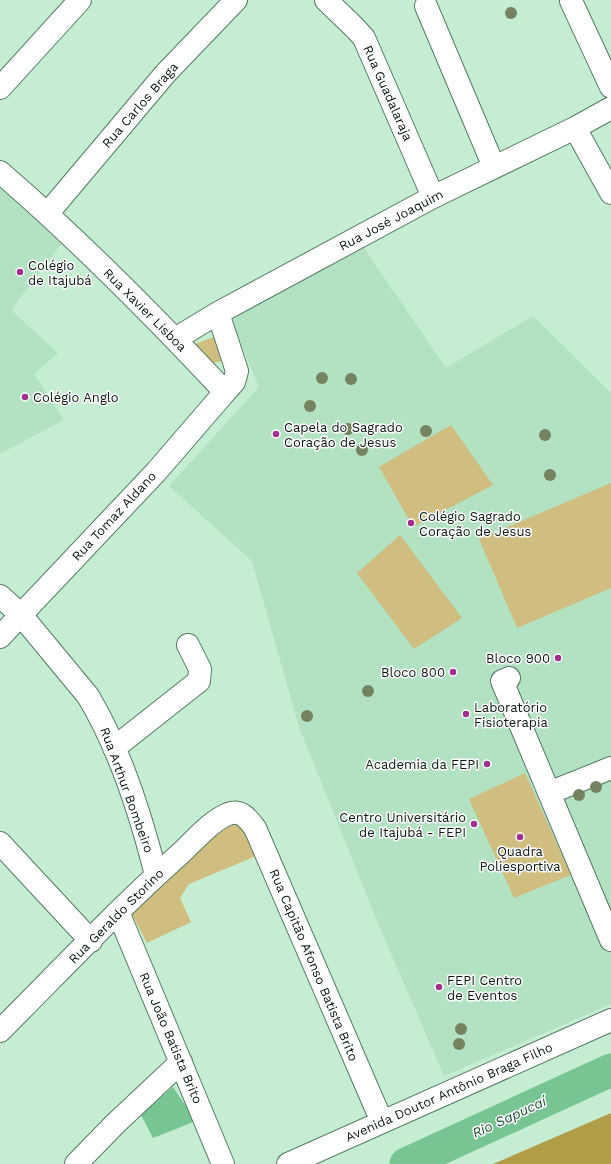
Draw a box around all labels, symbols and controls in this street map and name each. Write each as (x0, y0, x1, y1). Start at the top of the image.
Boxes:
street label: Rua Guadalaraja (360, 43, 416, 144)
street label: Rua Carlos Braga (99, 59, 181, 151)
street label: Rua José Joaquim (336, 186, 446, 254)
place label: Colégio de Itajubá (28, 258, 92, 288)
street label: Rua Xavier Lisboa (100, 265, 190, 355)
marker: Colégio de Itajubá (15, 267, 25, 277)
place label: Colégio Anglo (33, 390, 119, 405)
marker: Colégio Anglo (20, 392, 30, 402)
place label: Capela do Sagrado Coração de Jesus (284, 420, 403, 450)
marker: Capela do Sagrado Coração de Jesus (271, 429, 281, 439)
street label: Rua Tomaz Aldano (69, 468, 159, 564)
place label: Colégio Sagrado Coração de Jesus (419, 509, 531, 539)
marker: Colégio Sagrado Coração de Jesus (406, 518, 416, 528)
place label: Bloco 900 (486, 651, 550, 666)
marker: Bloco 900 (553, 653, 563, 663)
place label: Bloco 800 (381, 665, 445, 680)
marker: Bloco 800 (448, 667, 458, 677)
place label: Laboratório Fisioterapia (474, 700, 548, 730)
marker: Laboratório Fisioterapia (461, 709, 471, 719)
street label: Rua Arthur Bombeiro (97, 725, 157, 855)
place label: Academia da FEPI (365, 757, 479, 772)
marker: Academia da FEPI (482, 759, 492, 769)
place label: Centro Universitário de Itajubá - FEPI (339, 810, 466, 840)
marker: Centro Universitário de Itajubá - FEPI (469, 819, 479, 829)
marker: Quadra Poliesportiva (515, 832, 525, 842)
place label: Quadra Poliesportiva (479, 844, 561, 874)
street label: Rua Geraldo Storino (65, 865, 167, 967)
street label: Rua Capitão Afonso Batista Brito (267, 867, 361, 1064)
street label: Rua João Batista Brito (137, 970, 206, 1106)
place label: FEPI Centro de Eventos (447, 973, 522, 1003)
marker: FEPI Centro de Eventos (434, 982, 444, 992)
street label: Avenida Doutor Antônio Braga Filho (343, 1039, 555, 1145)
water label: Rio Sapucaí (470, 1092, 551, 1141)

